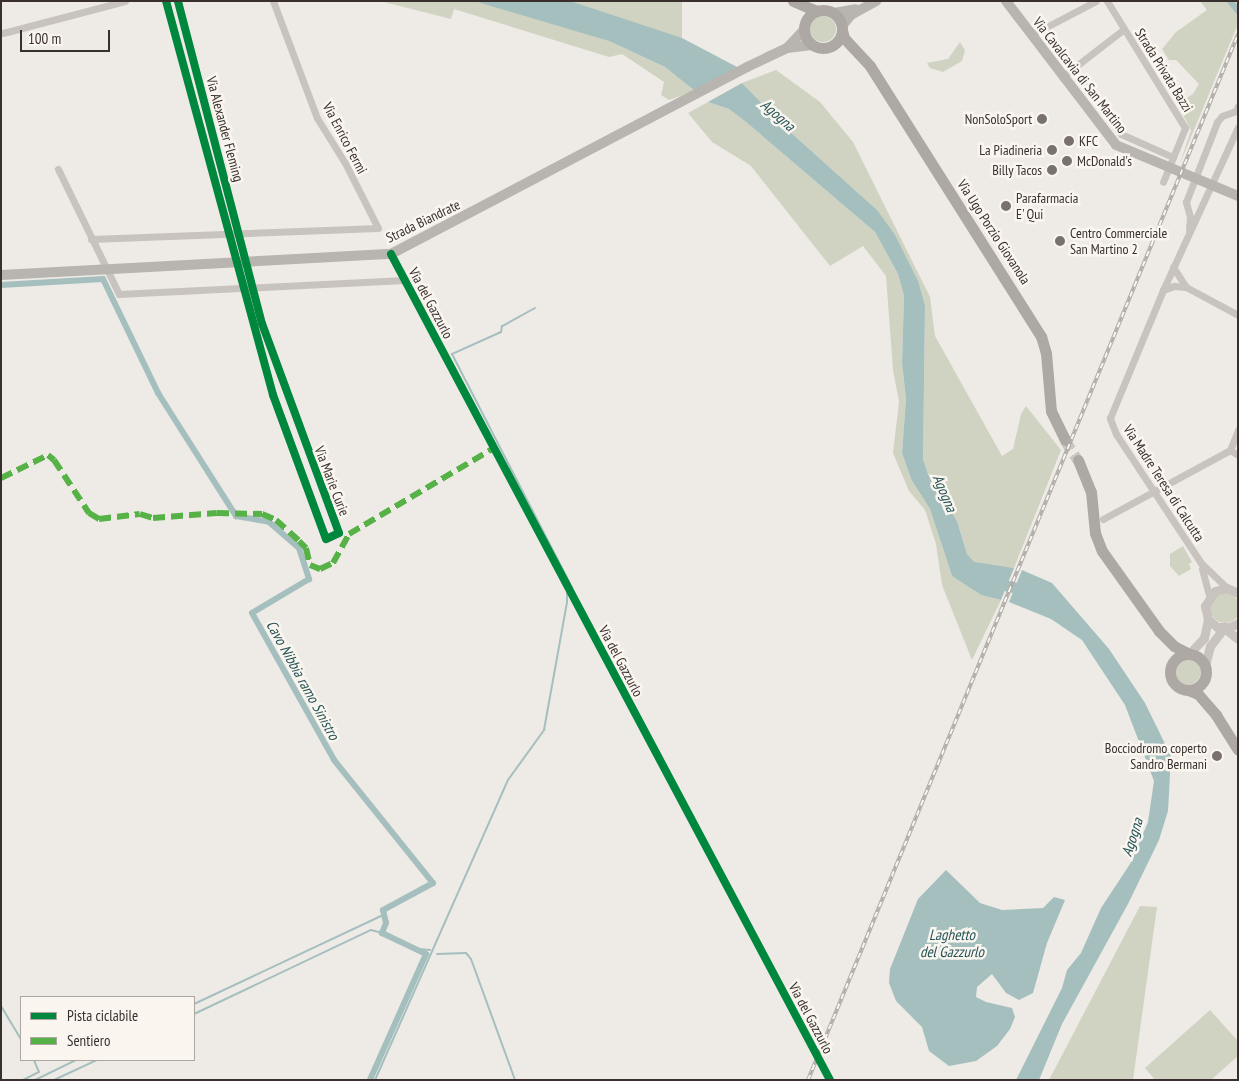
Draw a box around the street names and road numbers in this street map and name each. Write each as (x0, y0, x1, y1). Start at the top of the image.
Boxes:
street label: Via Cavalcavia di San Martino (1030, 14, 1130, 136)
street label: Strada Privata Bazzi (1132, 25, 1196, 115)
street label: Via Alexander Fleming (203, 74, 247, 184)
street label: Via Enrico Fermi (319, 99, 371, 177)
street label: Via Ugo Porzio Giovanola (954, 177, 1034, 287)
street label: Strada Biandrate (383, 196, 463, 246)
street label: Via del Gazzurlo (405, 265, 457, 341)
street label: Via Madre Teresa di Calcutta (1120, 421, 1208, 545)
street label: Via Marie Curie (311, 444, 353, 518)
street label: Via del Gazzurlo (595, 623, 647, 699)
street label: Via del Gazzurlo (785, 980, 837, 1056)

